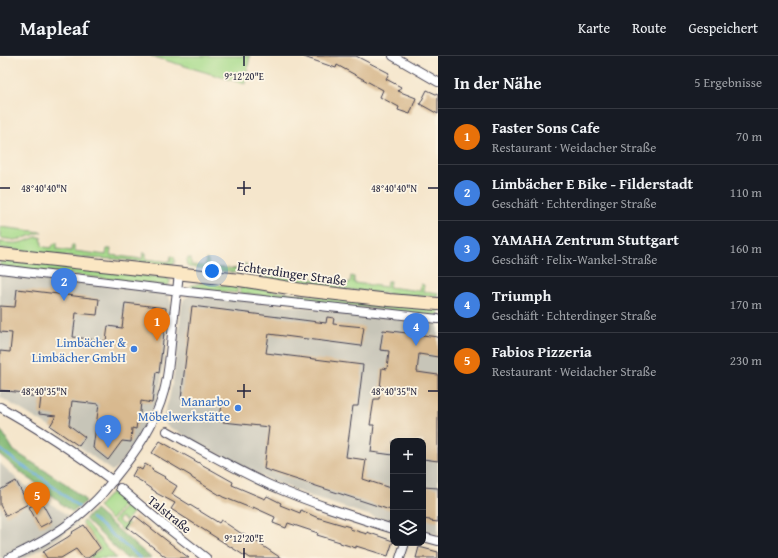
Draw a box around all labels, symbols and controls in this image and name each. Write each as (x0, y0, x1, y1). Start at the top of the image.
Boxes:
text: Mapleaf (20, 14, 89, 42)
text: Karte (578, 18, 610, 38)
text: Route (632, 18, 666, 38)
text: Gespeichert (688, 18, 758, 38)
text: 9°12'20"E (224, 69, 264, 84)
text: In der Nähe (454, 70, 542, 95)
text: 5 Ergebnisse (694, 73, 762, 92)
text: Faster Sons Cafe (492, 117, 600, 138)
text: 1 (464, 127, 470, 146)
text: 70 m (736, 127, 762, 146)
text: Restaurant · Weidacher Straße (492, 138, 656, 157)
text: Limbächer E Bike - Filderstadt (492, 173, 693, 194)
text: 48°40'40"N (21, 181, 67, 196)
text: 48°40'40"N (371, 181, 417, 196)
text: 2 (464, 183, 470, 202)
text: 110 m (730, 183, 762, 202)
text: Geschäft · Echterdinger Straße (492, 194, 657, 213)
text: YAMAHA Zentrum Stuttgart (492, 229, 679, 250)
text: 3 (464, 239, 470, 258)
text: 160 m (730, 239, 762, 258)
text: Geschäft · Felix-Wankel-Straße (492, 250, 657, 269)
street label: Echterdinger Straße (236, 256, 348, 291)
your location (202, 261, 222, 281)
pin: 2 (51, 268, 77, 301)
text: Triumph (492, 285, 551, 306)
text: 4 (464, 295, 470, 314)
text: 170 m (730, 295, 762, 314)
text: Geschäft · Echterdinger Straße (492, 306, 657, 325)
pin: 1 (144, 308, 170, 341)
pin: 4 (403, 313, 429, 346)
place label: Limbächer & Limbächer GmbH (32, 333, 126, 367)
text: Fabios Pizzeria (492, 341, 592, 362)
marker: Limbächer & Limbächer GmbH (129, 344, 139, 354)
text: 5 (464, 351, 470, 370)
text: 230 m (730, 351, 762, 370)
text: Restaurant · Weidacher Straße (492, 362, 656, 381)
text: 48°40'35"N (21, 384, 67, 399)
text: 48°40'35"N (371, 384, 417, 399)
place label: Manarbo Möbelwerkstätte (138, 392, 230, 426)
marker: Manarbo Möbelwerkstätte (233, 403, 243, 413)
pin: 3 (95, 415, 121, 448)
map controls (390, 438, 426, 546)
button: + (390, 438, 426, 474)
button: − (390, 474, 426, 510)
pin: 5 (24, 482, 50, 515)
street label: Talstraße (144, 491, 196, 538)
button: layers (390, 510, 426, 546)
text: 9°12'20"E (224, 531, 264, 546)

